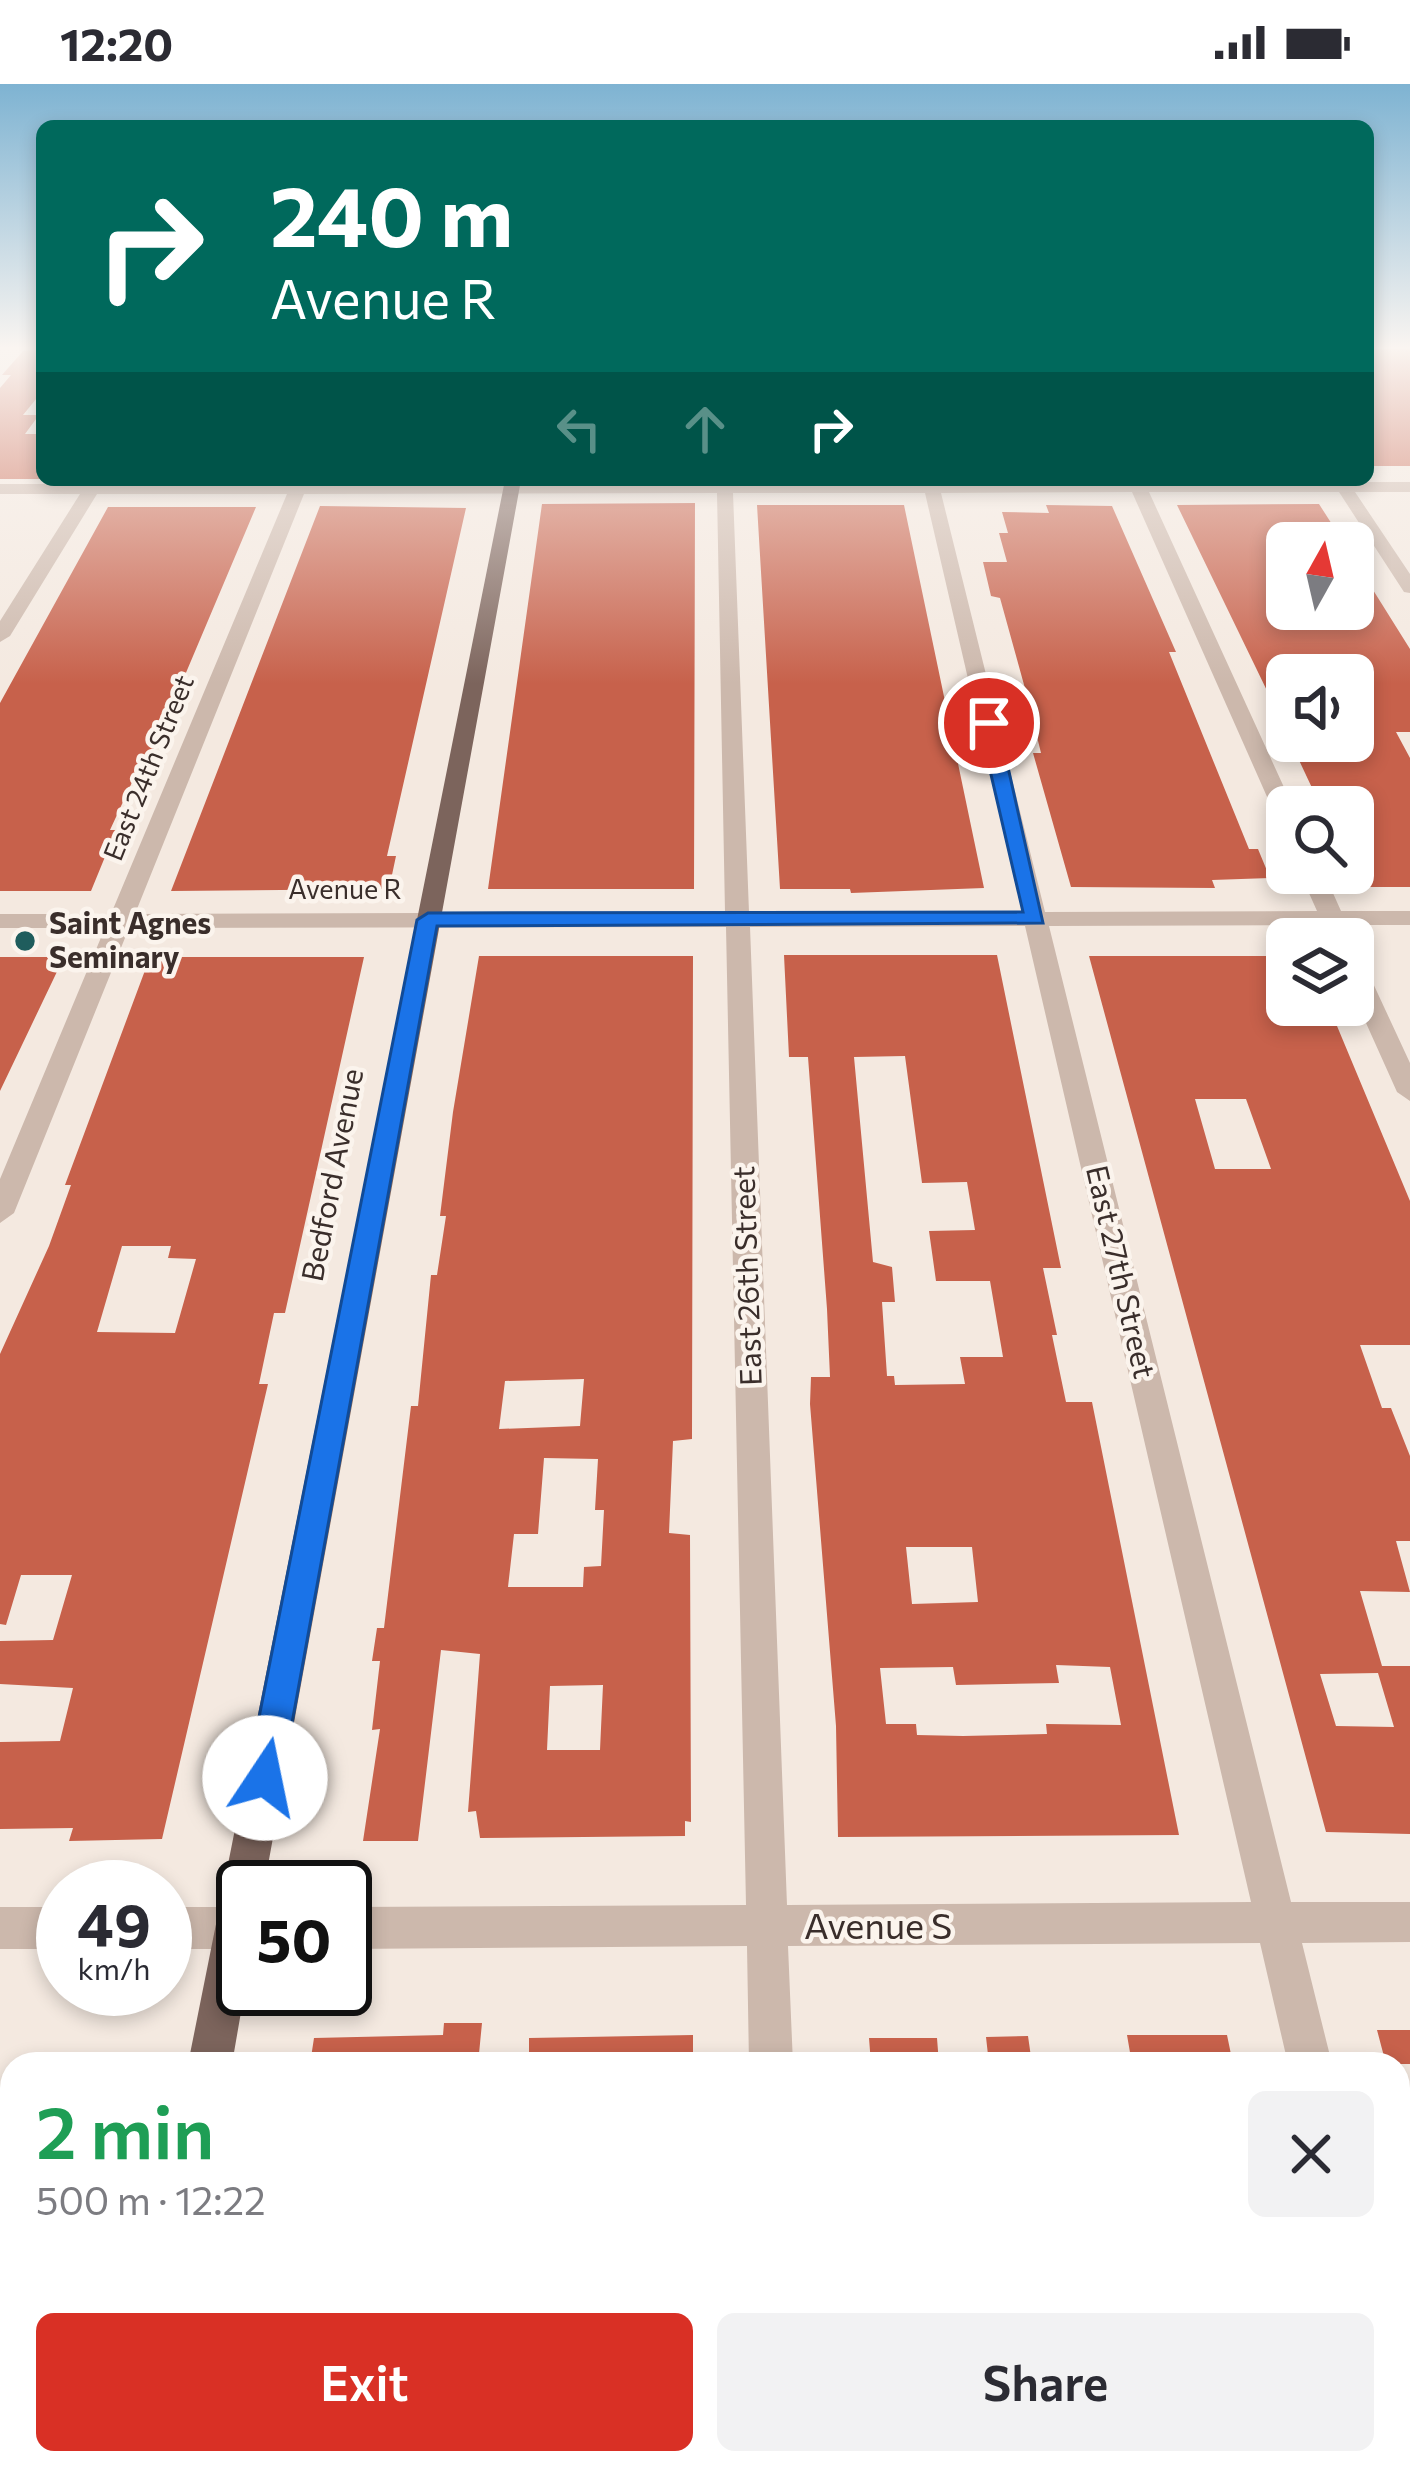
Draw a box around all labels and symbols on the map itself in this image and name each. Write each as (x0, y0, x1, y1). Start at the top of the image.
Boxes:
north arrow (1266, 522, 1374, 630)
street label: East 24th Street (95, 670, 200, 865)
pin (938, 672, 1040, 774)
street label: Avenue R (288, 872, 402, 905)
place label: Saint Agnes Seminary (49, 903, 211, 974)
marker: Saint Agnes Seminary (12, 928, 38, 954)
street label: Bedford Avenue (292, 1065, 369, 1284)
street label: East 27th Street (1080, 1161, 1165, 1382)
street label: East 26th Street (723, 1166, 768, 1387)
position arrow (202, 1715, 328, 1841)
speed limit sign: 50 (216, 1860, 372, 2016)
street label: Avenue S (804, 1902, 952, 1946)

